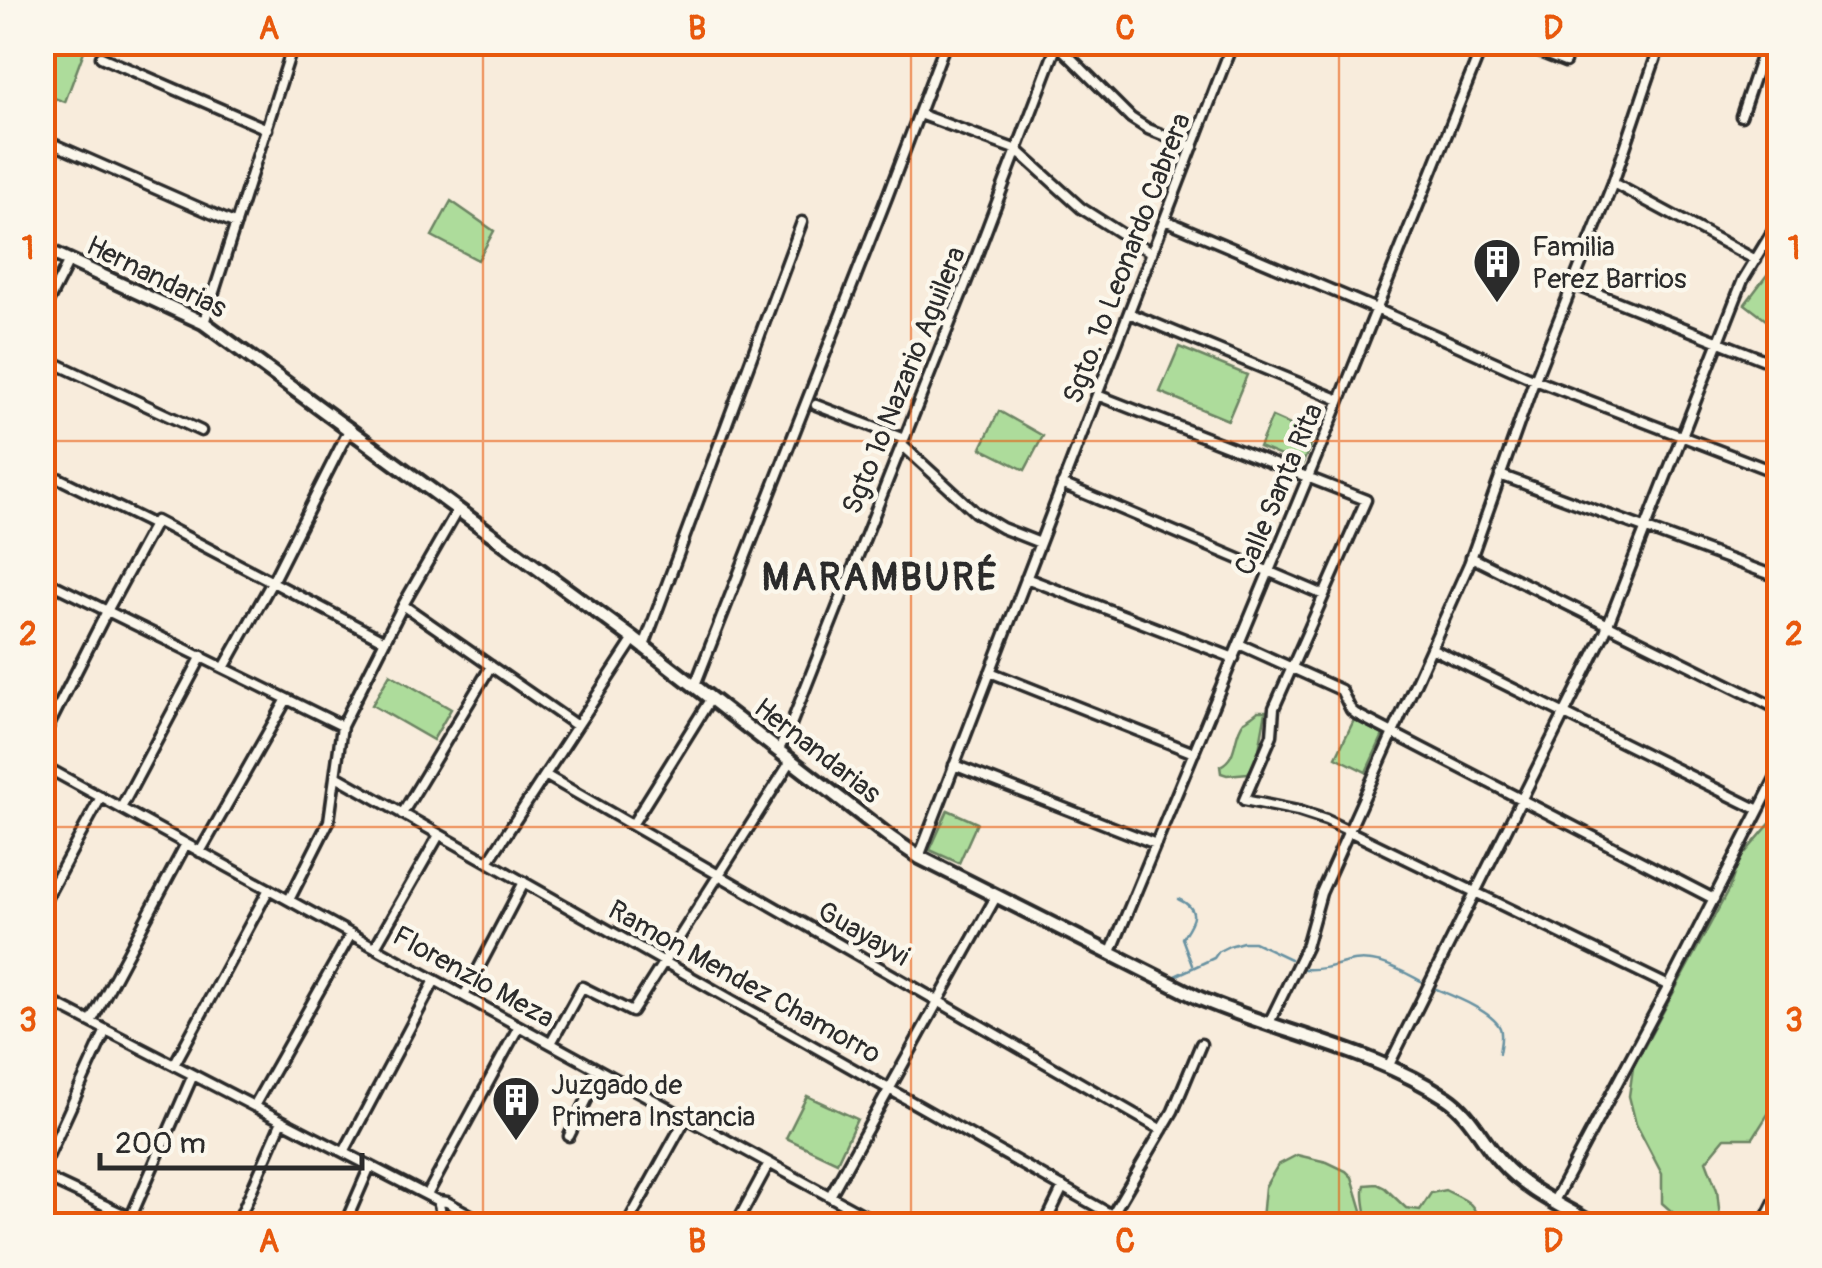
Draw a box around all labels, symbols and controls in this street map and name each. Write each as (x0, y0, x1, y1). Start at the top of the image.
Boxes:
text: A (259, 9, 280, 49)
text: B (688, 9, 706, 49)
text: C (1115, 9, 1135, 49)
text: D (1543, 9, 1563, 49)
street label: Sgto. 1º Leonardo Cabrera (1056, 108, 1199, 409)
street label: Hernandarias (81, 228, 233, 327)
text: 1 (22, 229, 34, 269)
text: 1 (1788, 229, 1800, 269)
place label: Familia Perez Barrios (1532, 230, 1687, 297)
building icon: Familia Perez Barrios (1471, 236, 1523, 304)
street label: Sgto 1º Nazario Aguilera (835, 242, 974, 519)
street label: Calle Santa Rita (1227, 398, 1331, 581)
district label: MARAMBURÉ (762, 553, 1000, 602)
text: 2 (19, 615, 37, 655)
text: 2 (1785, 615, 1803, 655)
street label: Hernandarias (747, 691, 888, 812)
street label: Ramon Mendez Chamorro (602, 893, 887, 1072)
street label: Guayayvi (811, 894, 915, 975)
street label: Florenzio Meza (386, 919, 560, 1036)
text: 3 (19, 1001, 37, 1041)
text: 3 (1785, 1001, 1803, 1041)
place label: Juzgado de Primera Instancia (551, 1068, 755, 1135)
building icon: Juzgado de Primera Instancia (490, 1074, 542, 1142)
scale bar (100, 1108, 362, 1170)
text: 200 m (115, 1125, 206, 1162)
text: A (259, 1222, 280, 1262)
text: B (688, 1222, 706, 1262)
text: C (1115, 1222, 1135, 1262)
text: D (1543, 1222, 1563, 1262)

